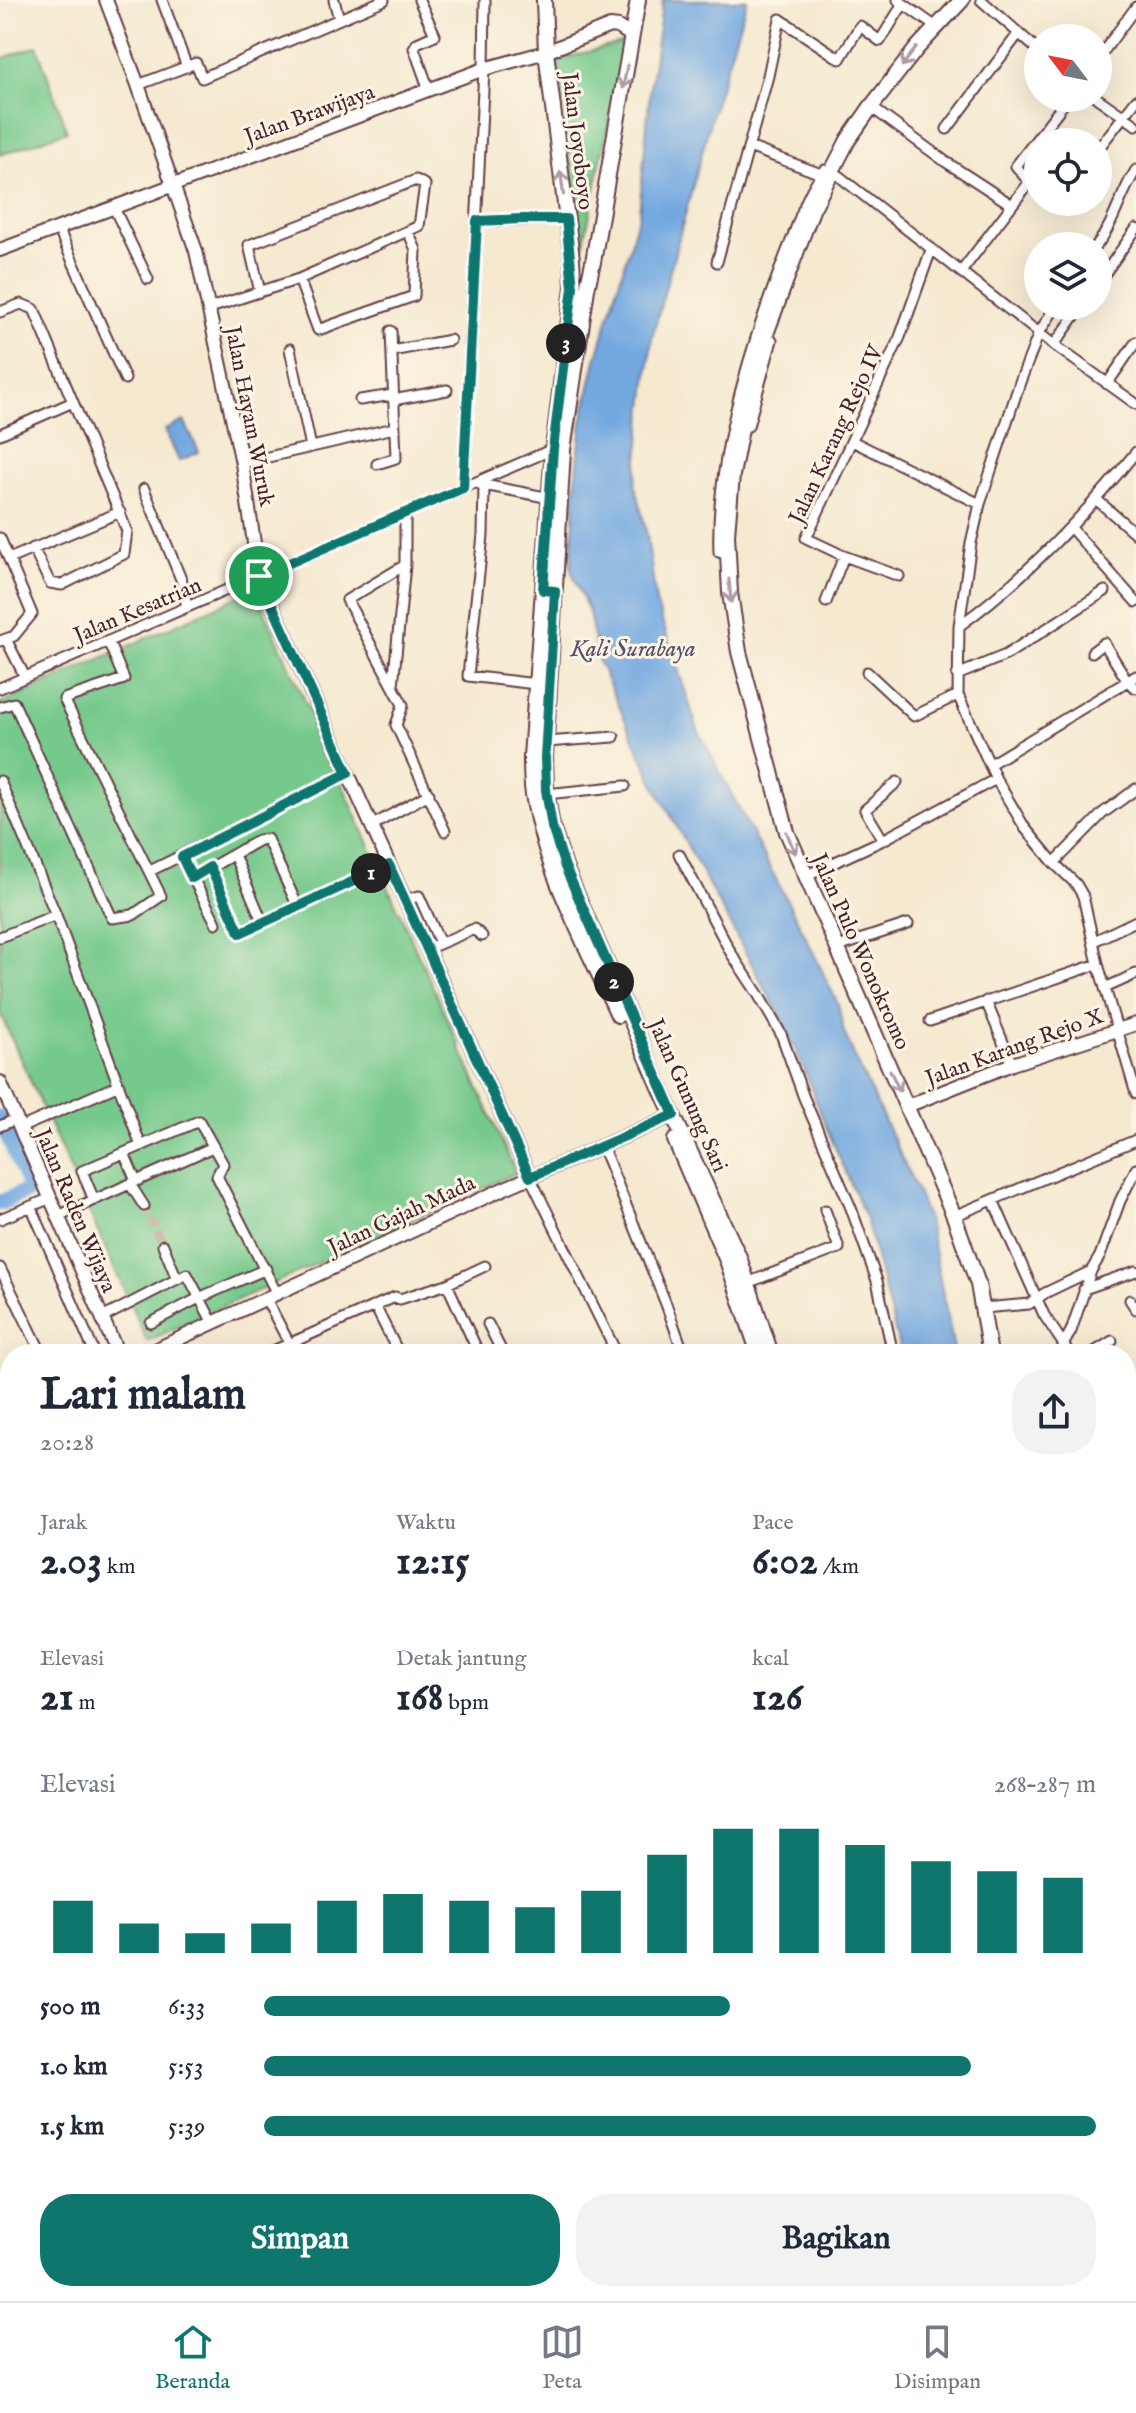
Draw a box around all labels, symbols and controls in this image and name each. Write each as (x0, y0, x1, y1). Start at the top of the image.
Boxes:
north arrow (1024, 24, 1112, 112)
map controls (1024, 24, 1112, 320)
one-way arrow (900, 46, 918, 67)
one-way arrow (616, 64, 631, 89)
street label: Jalan Joyoboyo (554, 68, 599, 212)
street label: Jalan Brawijaya (238, 78, 379, 152)
button: locate (1024, 128, 1112, 216)
one-way arrow (554, 171, 569, 196)
button: layers (1024, 232, 1112, 320)
street label: Jalan Hayam Wuruk (217, 321, 280, 509)
pin: 3 (546, 323, 586, 363)
text: 3 (562, 329, 570, 357)
street label: Jalan Karang Rejo IV (782, 341, 891, 531)
pin (225, 542, 293, 610)
icon: arrive (237, 554, 281, 598)
street label: Jalan Kesatrian (67, 571, 206, 651)
one-way arrow (723, 577, 738, 604)
water label: Kali Surabaya (569, 634, 696, 665)
one-way arrow (785, 830, 800, 855)
street label: Jalan Pulo Wonokromo (803, 846, 916, 1055)
pin: 1 (351, 853, 391, 893)
text: 1 (367, 859, 375, 887)
pin: 2 (594, 962, 634, 1002)
text: 2 (609, 968, 619, 996)
street label: Jalan Karang Rejo X (919, 1003, 1108, 1094)
street label: Jalan Gunung Sari (640, 1012, 734, 1177)
one-way arrow (889, 1069, 904, 1093)
street label: Jalan Raden Wijaya (27, 1122, 123, 1298)
street label: Jalan Gajah Mada (321, 1169, 481, 1264)
text: Lari malam (40, 1368, 246, 1424)
button: share (1012, 1370, 1096, 1454)
text: 20:28 (40, 1426, 94, 1459)
text: Jarak (40, 1509, 87, 1537)
text: Waktu (396, 1509, 456, 1537)
text: Pace (752, 1509, 794, 1537)
text: 2.03 (40, 1537, 102, 1588)
text: 12:15 (396, 1537, 470, 1588)
text: 6:02 (752, 1537, 818, 1588)
text: km (102, 1553, 136, 1581)
text: /km (818, 1553, 859, 1581)
text: Elevasi (40, 1645, 104, 1673)
text: Detak jantung (396, 1645, 526, 1673)
text: kcal (752, 1645, 789, 1673)
text: 21 (40, 1673, 74, 1724)
text: 168 (396, 1673, 443, 1724)
text: 126 (752, 1673, 803, 1724)
text: m (74, 1689, 95, 1717)
text: bpm (443, 1689, 489, 1717)
text: Elevasi (40, 1768, 116, 1801)
text: 268–287 m (994, 1768, 1096, 1801)
text: 500 m (40, 1990, 101, 2023)
text: 6:33 (168, 1990, 205, 2023)
text: 1.0 km (40, 2050, 108, 2083)
text: 5:53 (168, 2050, 203, 2083)
text: 1.5 km (40, 2110, 104, 2143)
text: 5:39 (168, 2110, 205, 2143)
button: Simpan (40, 2194, 560, 2286)
button: Bagikan (576, 2194, 1096, 2286)
tab: Beranda (155, 2320, 230, 2396)
tab: Peta (540, 2320, 584, 2396)
tab: Disimpan (894, 2320, 981, 2396)

